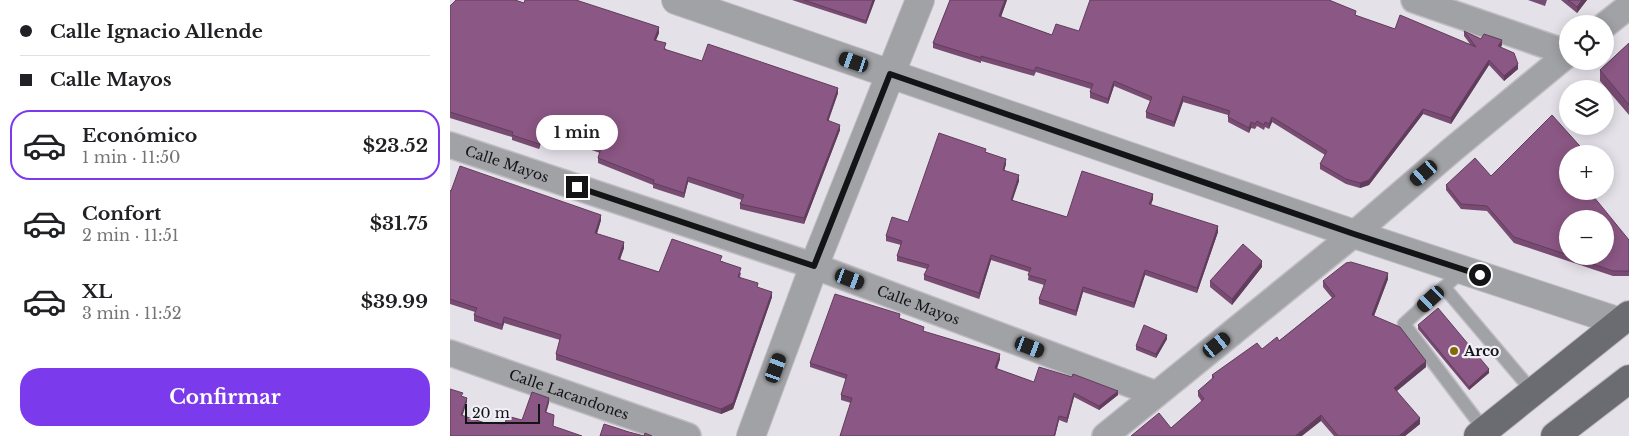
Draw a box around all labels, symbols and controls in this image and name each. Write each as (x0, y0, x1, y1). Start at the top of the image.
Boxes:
map controls (1559, 15, 1614, 265)
button: locate (1559, 15, 1614, 70)
text: Calle Ignacio Allende (50, 20, 263, 43)
car (837, 50, 870, 74)
text: Calle Mayos (50, 68, 172, 91)
button: layers (1559, 80, 1614, 135)
callout: 1 min (536, 114, 618, 150)
text: 1 min (554, 122, 600, 142)
icon: car (22, 123, 67, 168)
text: Económico (82, 124, 197, 147)
text: $23.52 (363, 134, 428, 157)
street label: Calle Mayos (463, 142, 551, 186)
button: + (1559, 145, 1614, 200)
text: 1 min · 11:50 (82, 147, 180, 167)
car (1407, 157, 1440, 189)
route end (566, 176, 588, 198)
icon: car (22, 201, 67, 246)
text: Confort (82, 202, 161, 225)
button: − (1559, 210, 1614, 265)
text: $31.75 (370, 212, 428, 235)
text: 2 min · 11:51 (82, 225, 179, 245)
route start (1469, 264, 1491, 286)
car (833, 267, 866, 291)
icon: car (22, 279, 67, 324)
text: XL (82, 280, 112, 303)
street label: Calle Mayos (874, 281, 962, 329)
car (1414, 283, 1447, 315)
text: $39.99 (361, 290, 428, 313)
text: 3 min · 11:52 (82, 303, 182, 323)
car (1200, 330, 1233, 360)
car (1013, 335, 1046, 359)
place label: Arco (1463, 342, 1499, 360)
marker: Arco (1448, 345, 1460, 357)
car (763, 351, 788, 385)
street label: Calle Lacandones (507, 365, 631, 424)
button: Confirmar (20, 368, 430, 426)
scale bar (465, 401, 540, 424)
text: 20 m (472, 404, 510, 422)

